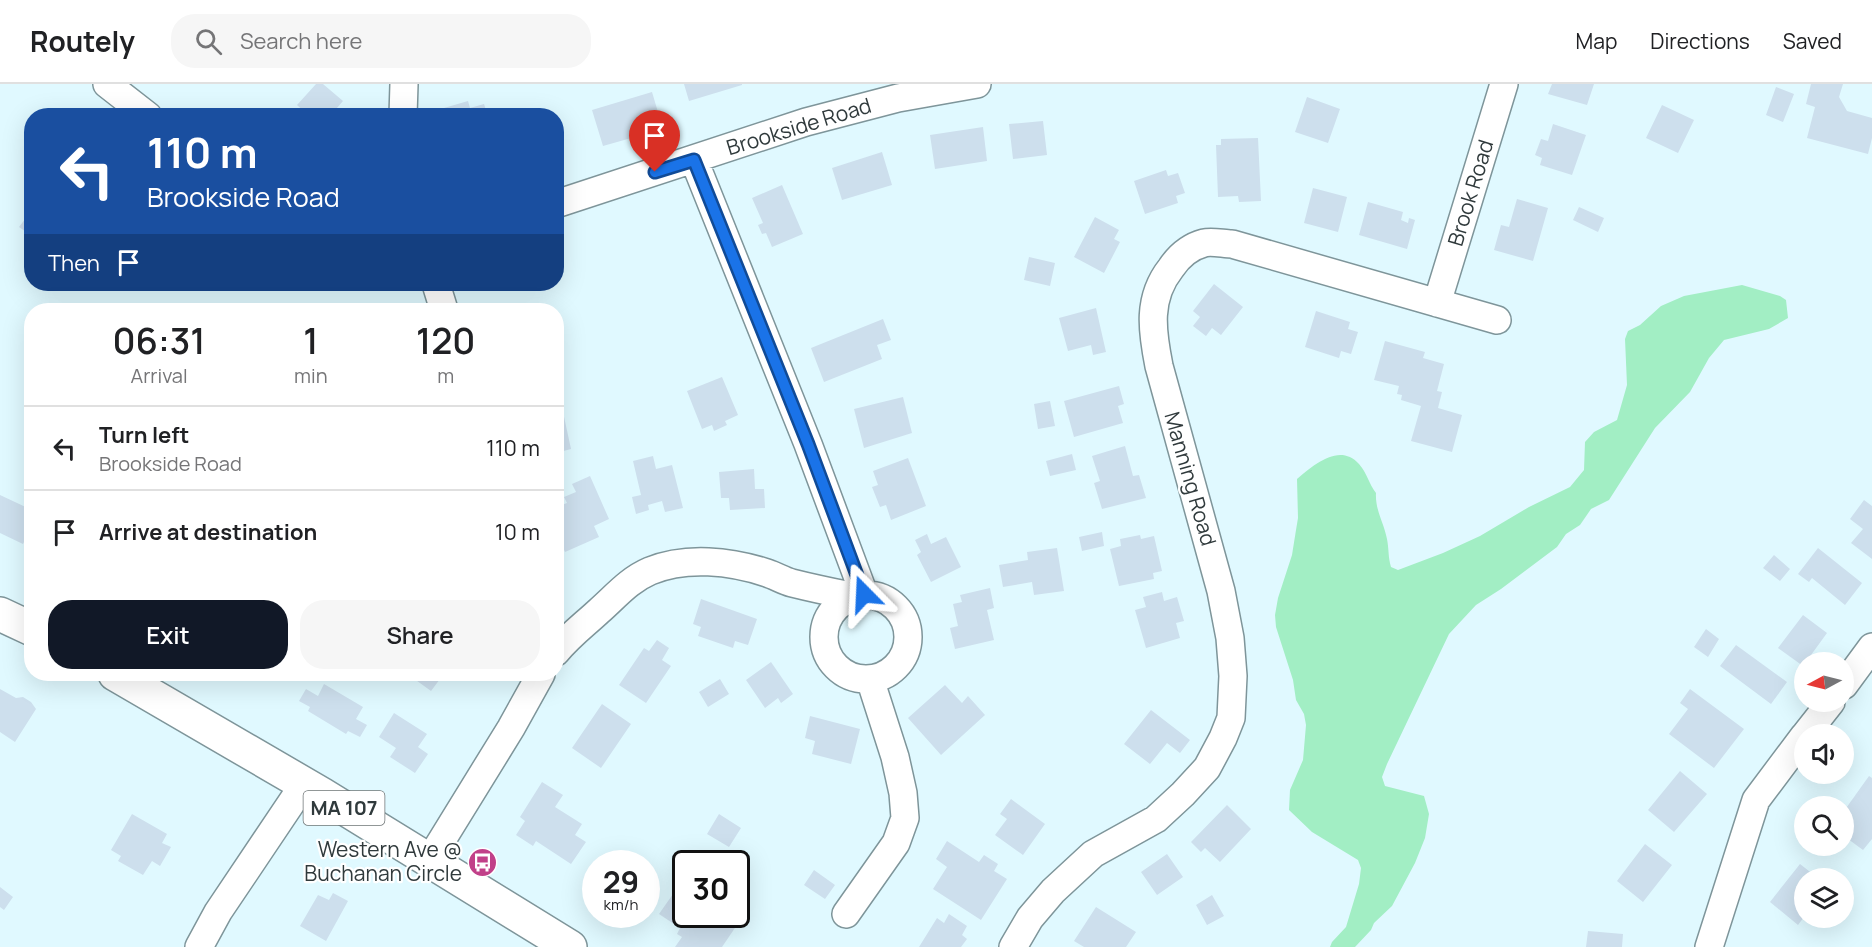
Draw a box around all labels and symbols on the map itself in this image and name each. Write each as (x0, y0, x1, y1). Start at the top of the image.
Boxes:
street label: Brookside Road (723, 91, 874, 161)
pin (629, 110, 680, 172)
street label: Brook Road (1441, 136, 1499, 249)
street label: Manning Road (1158, 409, 1223, 549)
position arrow (832, 562, 896, 626)
north arrow (1794, 652, 1854, 712)
road number: MA 107 (304, 791, 385, 825)
place label: Western Ave @ Buchanan Circle (304, 835, 462, 887)
bus stop icon: Western Ave @ Buchanan Circle (467, 846, 499, 878)
speed limit sign: 30 (672, 850, 750, 928)

